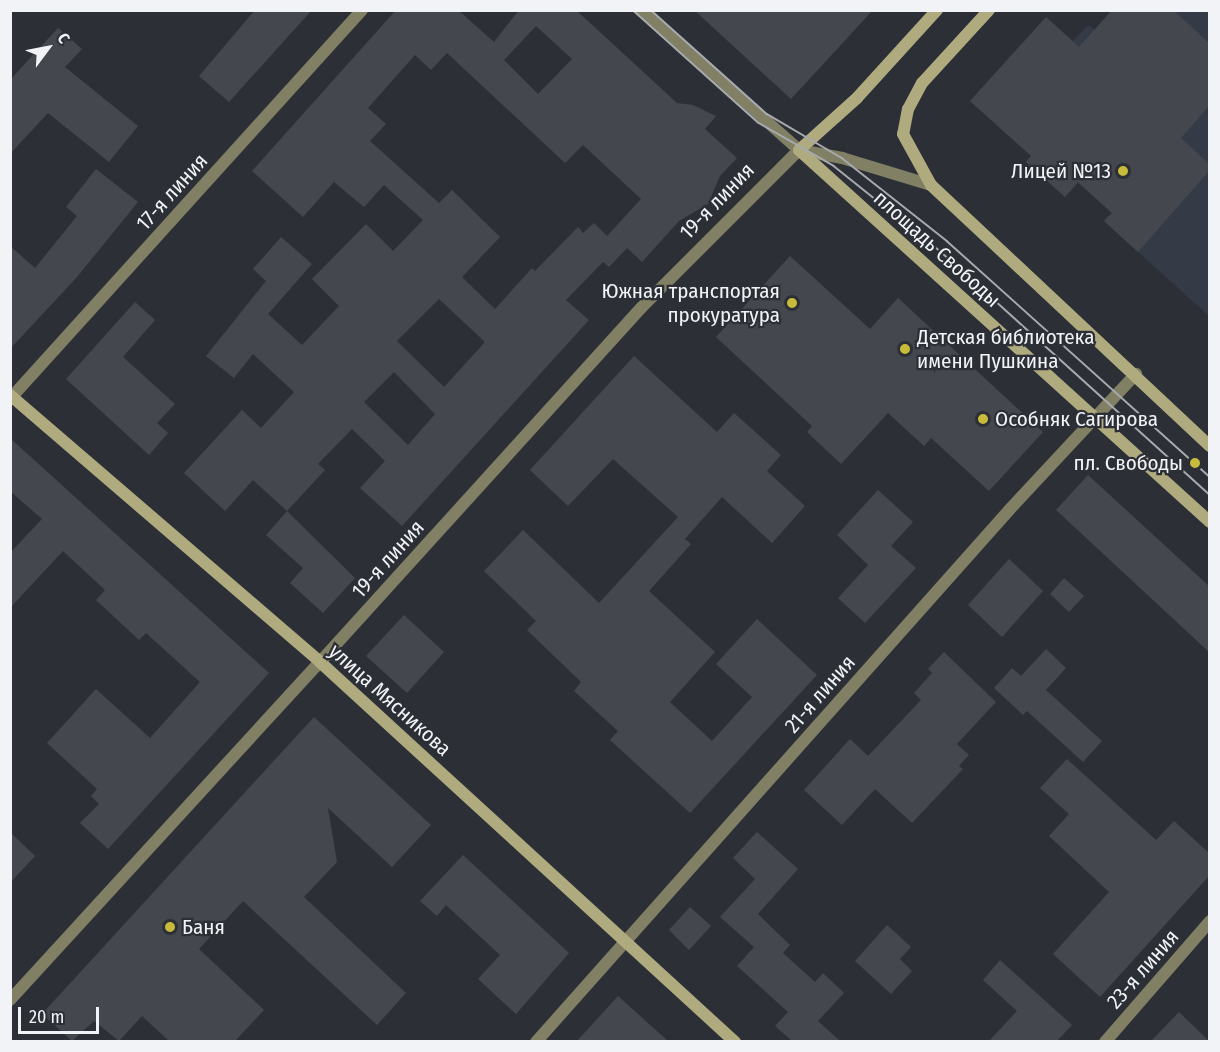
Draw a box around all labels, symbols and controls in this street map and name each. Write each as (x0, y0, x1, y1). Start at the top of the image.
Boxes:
north arrow (18, 18, 78, 78)
text: С (53, 30, 74, 47)
street label: 17-я линия (131, 148, 213, 236)
street label: 19-я линия (675, 158, 759, 244)
place label: Лицей №13 (1011, 158, 1111, 184)
marker: Лицей №13 (1116, 164, 1130, 178)
street label: площадь Свободы (868, 186, 1006, 312)
place label: Южная транспортая прокуратура (601, 278, 780, 328)
marker: Южная транспортая прокуратура (785, 296, 799, 310)
place label: Детская библиотека имени Пушкина (917, 324, 1094, 374)
marker: Детская библиотека имени Пушкина (898, 342, 912, 356)
place label: Особняк Сагирова (995, 406, 1158, 432)
marker: Особняк Сагирова (976, 412, 990, 426)
place label: пл. Свободы (1074, 450, 1183, 476)
marker: пл. Свободы (1188, 456, 1202, 470)
street label: 19-я линия (346, 515, 430, 603)
street label: улица Мясникова (324, 639, 456, 761)
street label: 21-я линия (779, 650, 861, 738)
place label: Баня (182, 914, 225, 940)
marker: Баня (163, 920, 177, 934)
street label: 23-я линия (1102, 924, 1184, 1014)
scale bar (21, 995, 102, 1033)
text: 20 m (29, 1006, 64, 1028)

